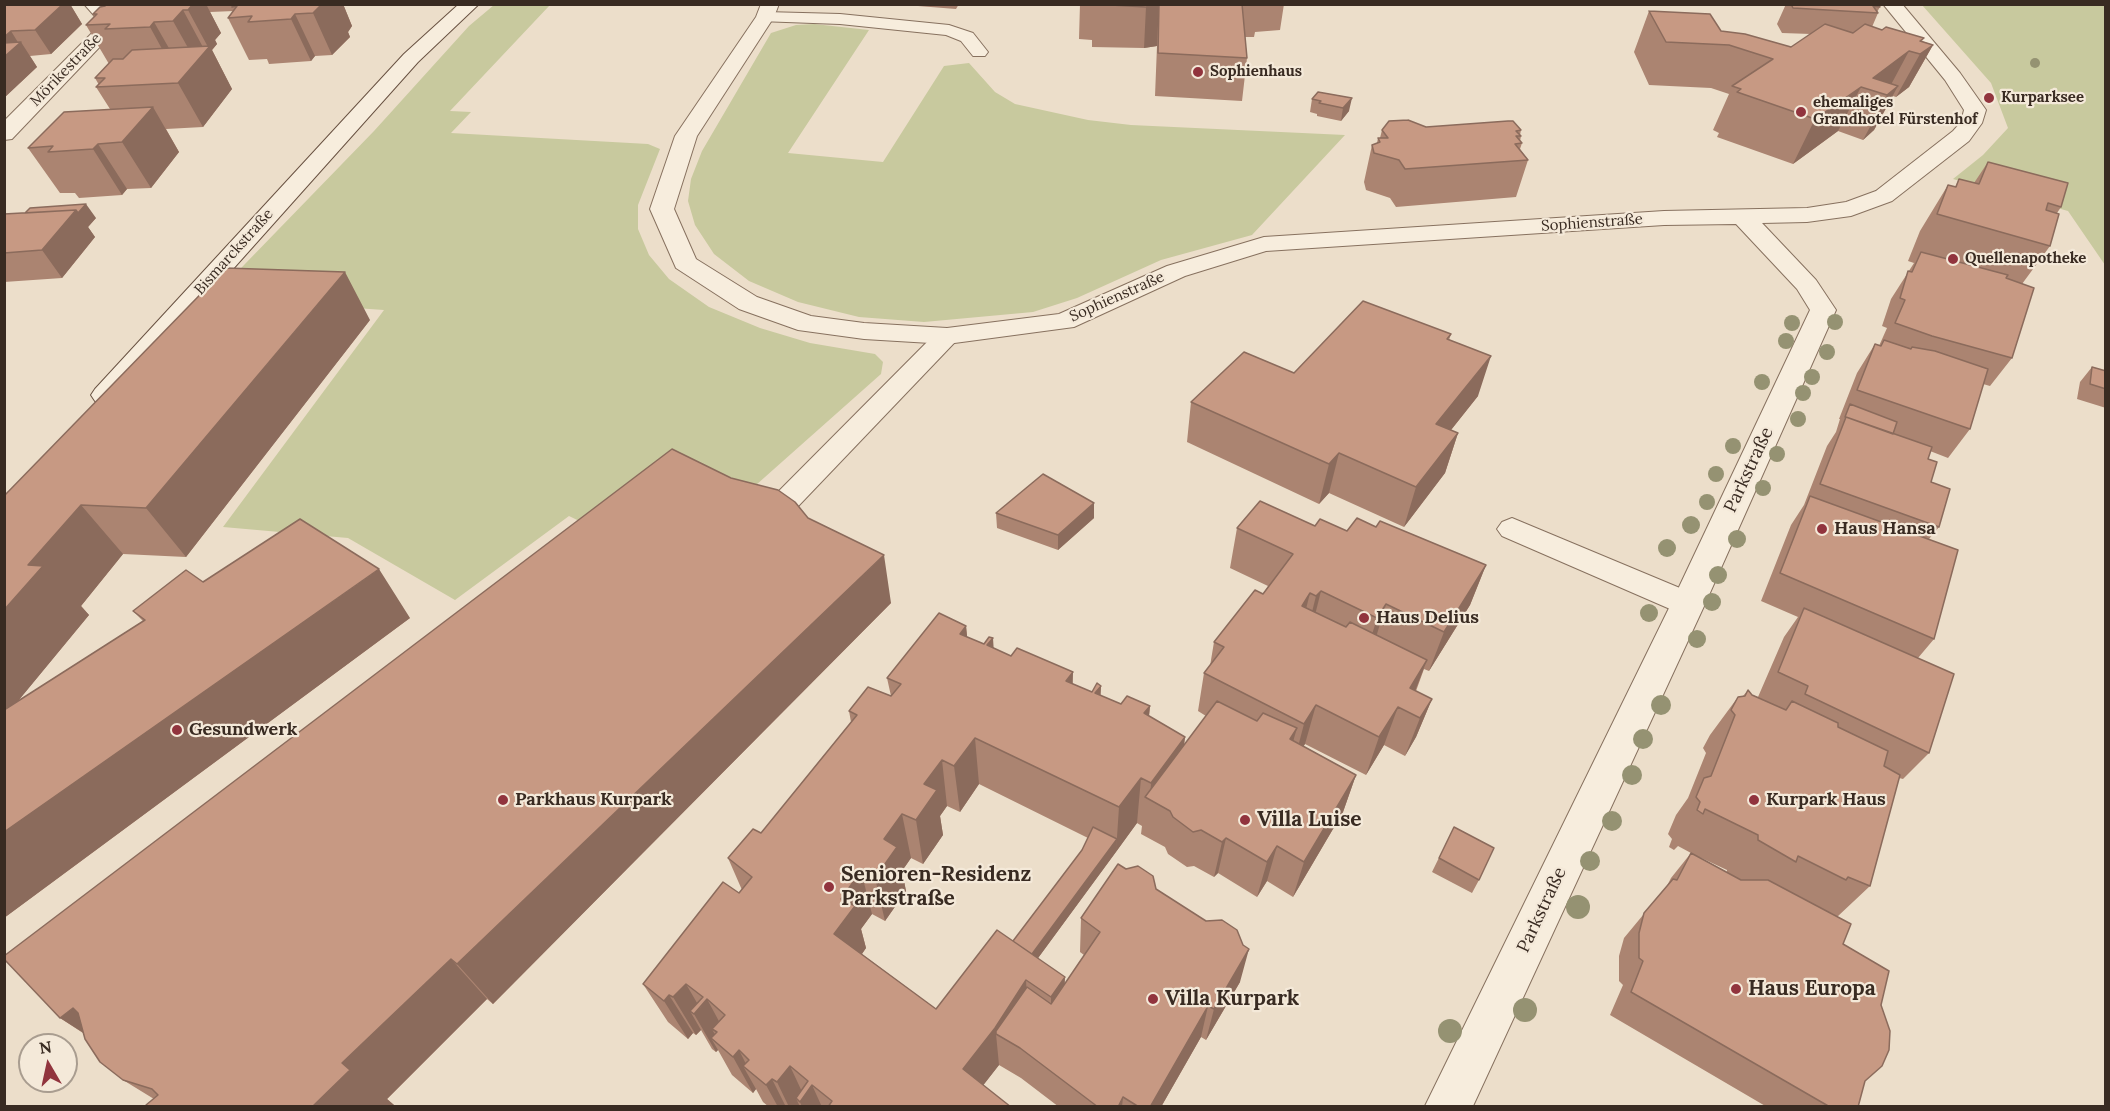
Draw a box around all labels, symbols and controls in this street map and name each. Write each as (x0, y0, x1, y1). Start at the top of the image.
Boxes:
street label: Mörikestraße (27, 30, 105, 110)
place label: Sophienhaus (1210, 63, 1302, 81)
marker: Sophienhaus (1191, 65, 1205, 79)
place label: Kurparksee (2001, 89, 2084, 107)
marker: Kurparksee (1982, 91, 1996, 105)
place label: ehemaliges Grandhotel Fürstenhof (1813, 94, 1978, 129)
marker: ehemaliges Grandhotel Fürstenhof (1794, 105, 1808, 119)
street label: Bismarckstraße (191, 205, 277, 299)
street label: Sophienstraße (1541, 210, 1643, 236)
place label: Quellenapotheke (1965, 250, 2086, 268)
marker: Quellenapotheke (1946, 252, 1960, 266)
street label: Sophienstraße (1067, 268, 1167, 326)
street label: Parkstraße (1720, 424, 1778, 516)
place label: Haus Hansa (1834, 518, 1936, 540)
marker: Haus Hansa (1815, 522, 1829, 536)
place label: Haus Delius (1376, 607, 1479, 629)
marker: Haus Delius (1357, 611, 1371, 625)
place label: Gesundwerk (189, 719, 297, 741)
marker: Gesundwerk (170, 723, 184, 737)
place label: Parkhaus Kurpark (515, 789, 672, 811)
place label: Kurpark Haus (1766, 789, 1886, 811)
marker: Parkhaus Kurpark (496, 793, 510, 807)
marker: Kurpark Haus (1747, 793, 1761, 807)
place label: Villa Luise (1257, 807, 1362, 833)
marker: Villa Luise (1238, 813, 1252, 827)
place label: Senioren-Residenz Parkstraße (841, 862, 1031, 912)
street label: Parkstraße (1513, 864, 1571, 956)
marker: Senioren-Residenz Parkstraße (822, 880, 836, 894)
place label: Haus Europa (1748, 976, 1876, 1002)
marker: Haus Europa (1729, 982, 1743, 996)
place label: Villa Kurpark (1165, 986, 1299, 1012)
marker: Villa Kurpark (1146, 992, 1160, 1006)
north arrow (18, 1033, 78, 1093)
text: N (38, 1036, 53, 1058)

